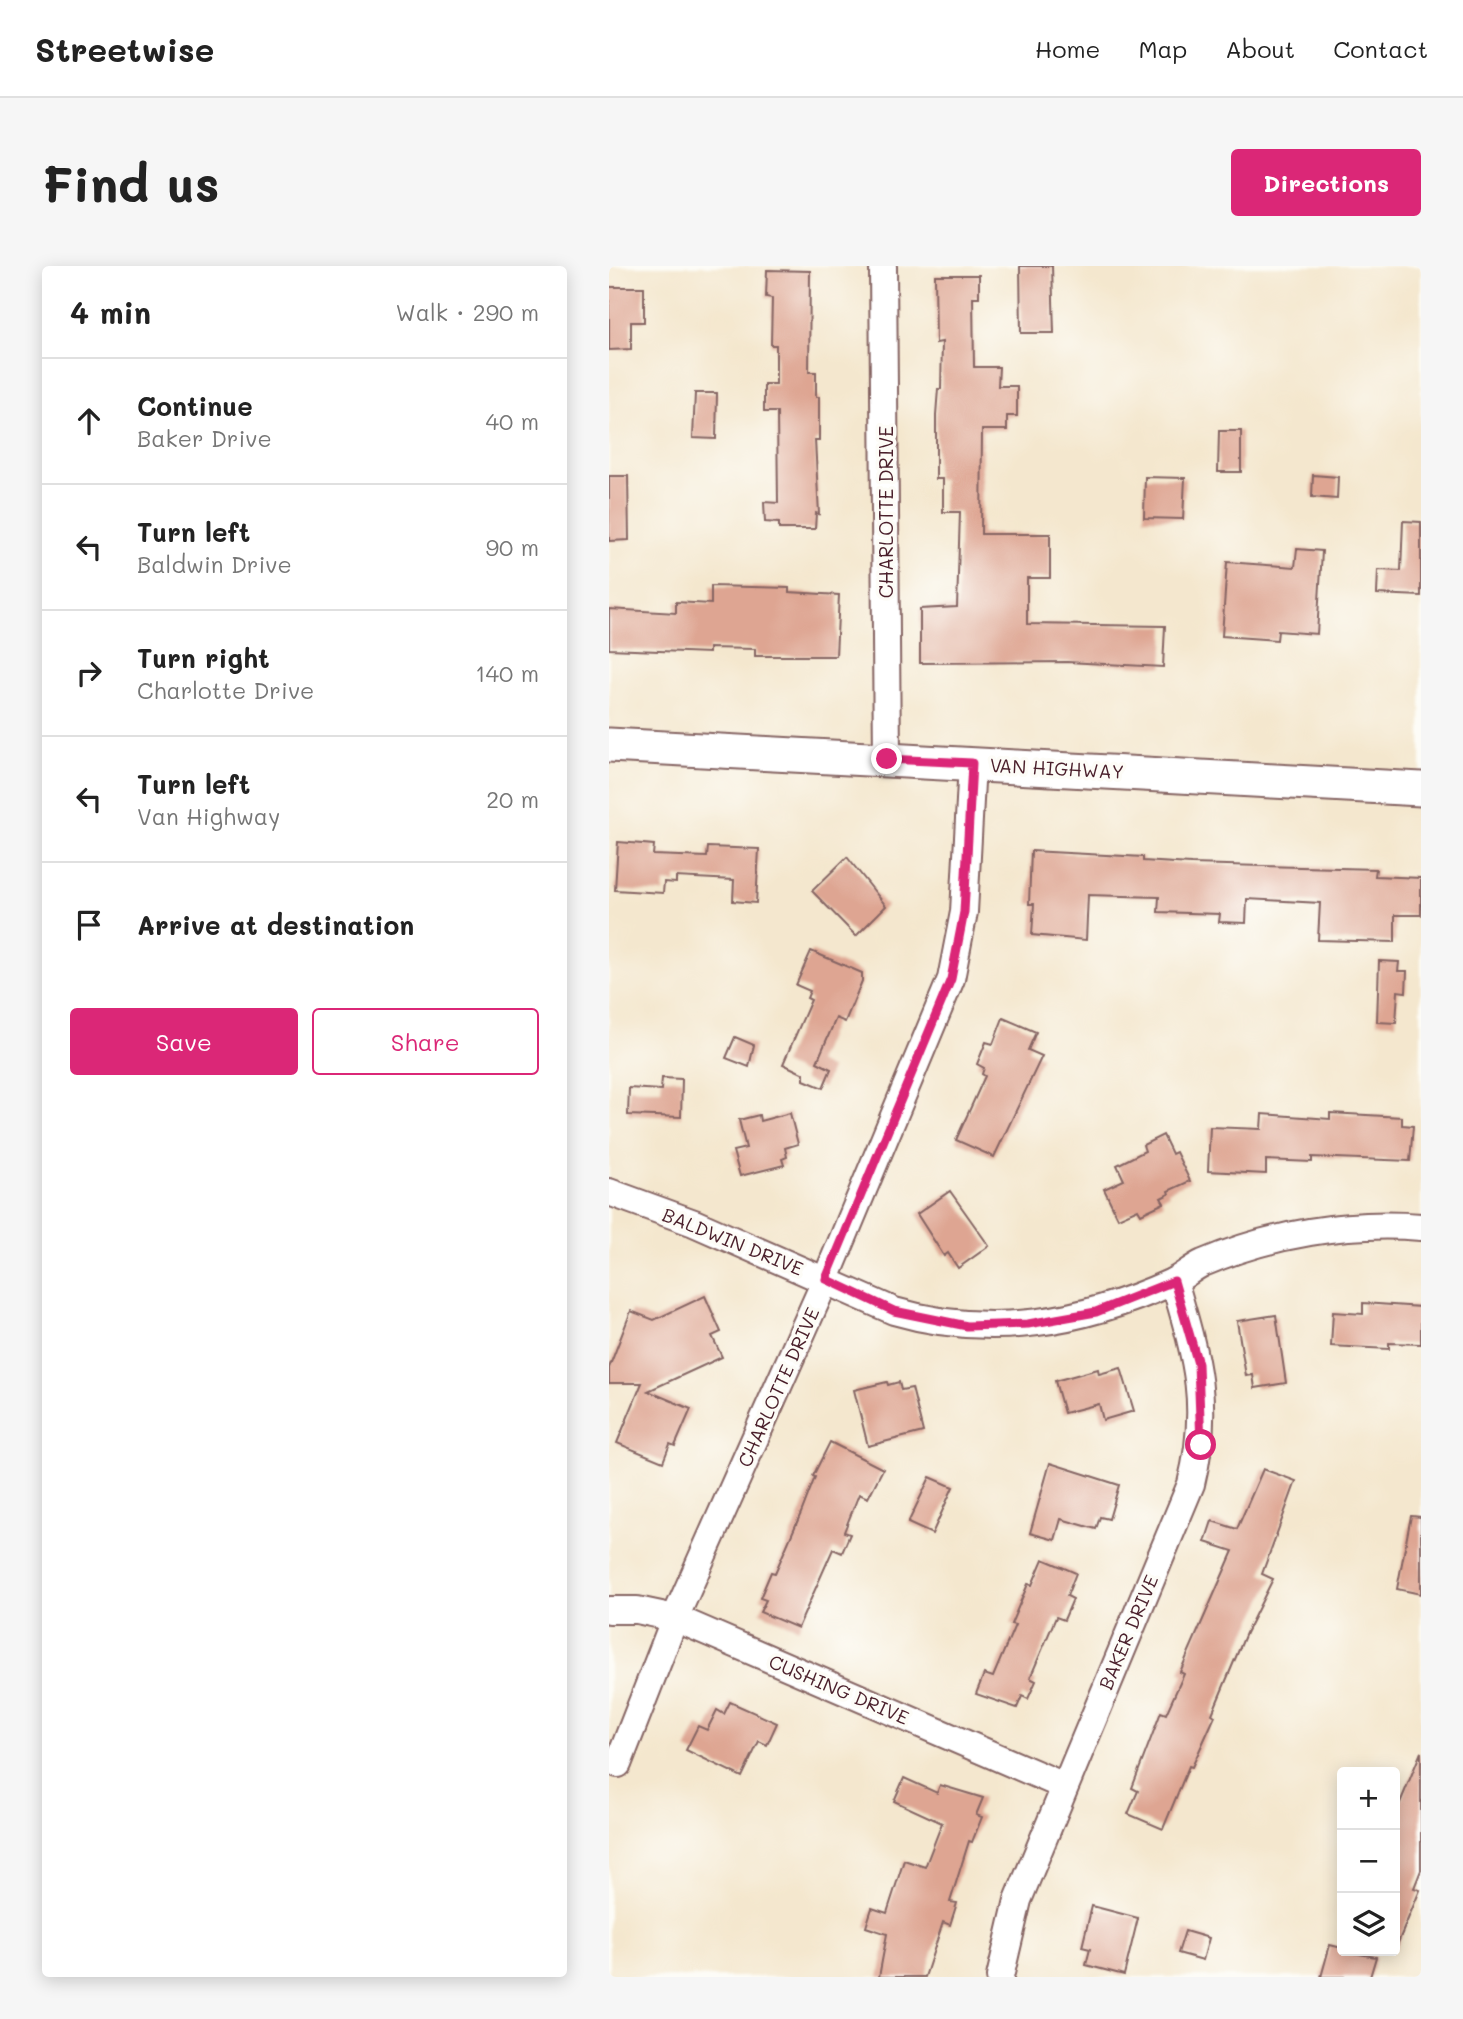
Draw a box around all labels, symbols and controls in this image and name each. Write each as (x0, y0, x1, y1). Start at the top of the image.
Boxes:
text: Streetwise (35, 27, 214, 70)
text: Home (1035, 33, 1100, 64)
text: Map (1138, 33, 1187, 64)
text: About (1225, 33, 1295, 64)
text: Contact (1333, 33, 1428, 64)
button: Directions (1231, 149, 1421, 216)
text: Find us (42, 151, 220, 214)
text: 4 min (70, 292, 151, 332)
text: Walk · 290 m (395, 297, 539, 327)
text: Continue (137, 389, 253, 423)
icon: ahead (70, 402, 108, 440)
text: 40 m (486, 406, 539, 436)
text: Baker Drive (137, 423, 272, 453)
street label: CHARLOTTE DRIVE (873, 426, 898, 598)
text: Turn left (137, 515, 250, 549)
icon: left (70, 528, 108, 566)
text: 90 m (486, 532, 539, 562)
text: Baldwin Drive (137, 549, 292, 579)
text: Turn right (137, 641, 270, 675)
icon: right (70, 654, 108, 692)
text: 140 m (475, 658, 539, 688)
text: Charlotte Drive (137, 675, 314, 705)
route end (871, 743, 902, 774)
street label: VAN HIGHWAY (989, 752, 1125, 784)
text: Turn left (137, 767, 250, 801)
icon: left (70, 780, 108, 818)
text: 20 m (486, 784, 539, 814)
text: Van Highway (137, 801, 280, 831)
icon: arrive (70, 906, 108, 944)
text: Arrive at destination (137, 908, 414, 942)
button: Save (70, 1008, 298, 1075)
button: Share (312, 1008, 539, 1075)
street label: BALDWIN DRIVE (659, 1201, 807, 1281)
street label: CHARLOTTE DRIVE (732, 1303, 824, 1471)
route start (1185, 1429, 1216, 1460)
street label: BAKER DRIVE (1093, 1571, 1163, 1693)
street label: CUSHING DRIVE (765, 1648, 913, 1730)
map controls (1337, 1767, 1400, 1956)
button: + (1337, 1767, 1400, 1830)
button: − (1337, 1830, 1400, 1893)
button: layers (1337, 1893, 1400, 1956)

